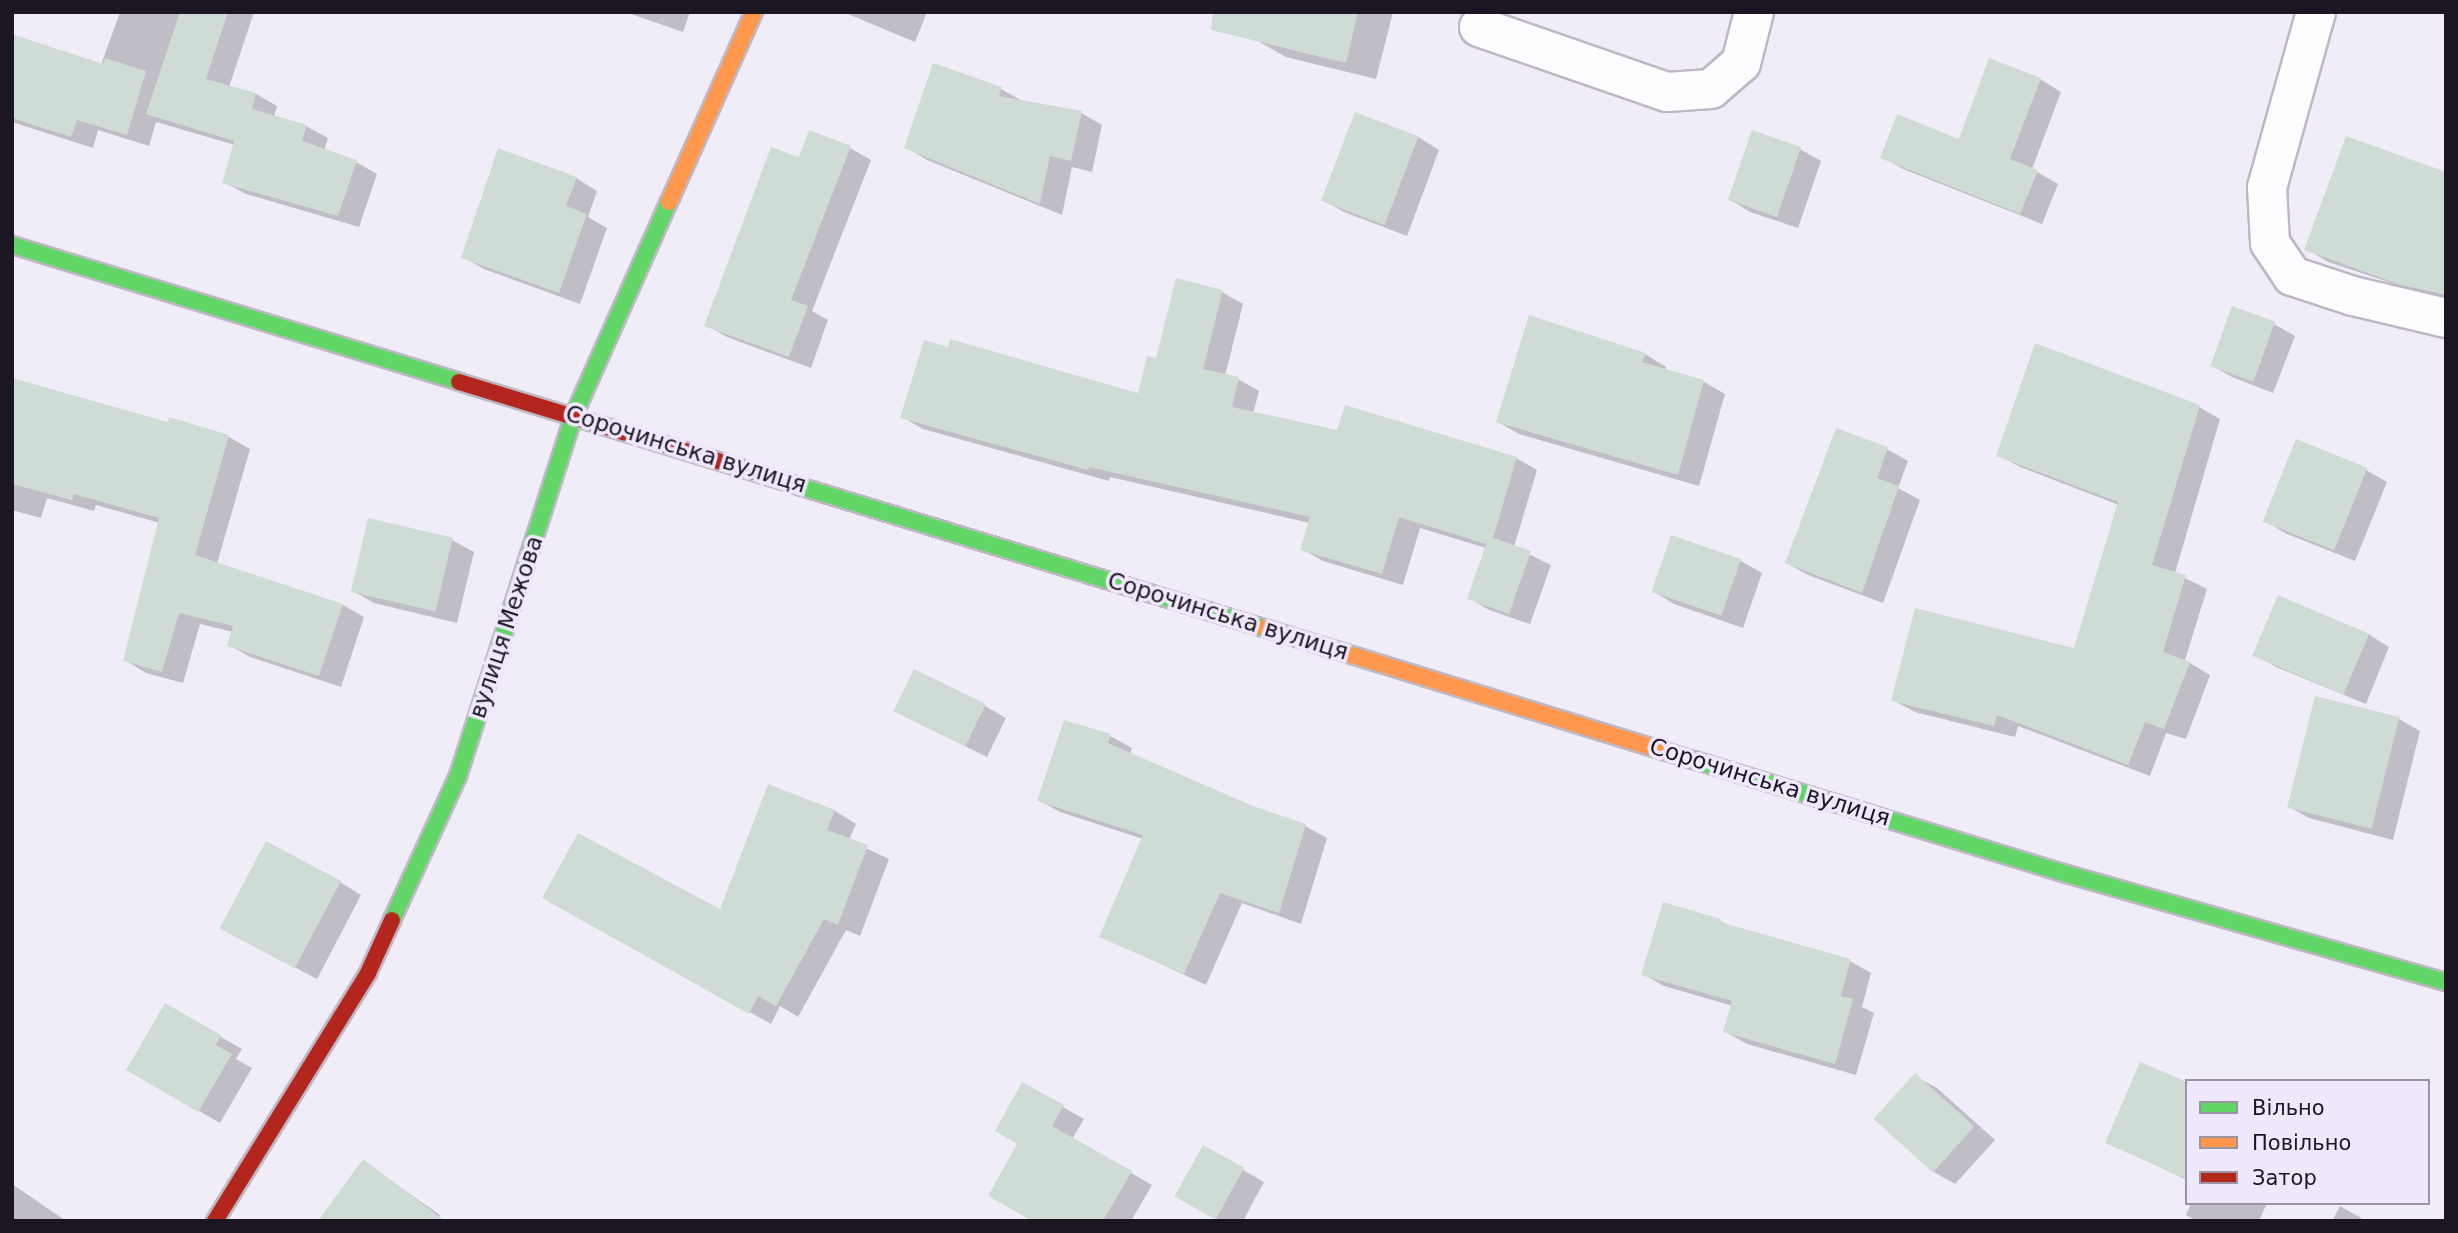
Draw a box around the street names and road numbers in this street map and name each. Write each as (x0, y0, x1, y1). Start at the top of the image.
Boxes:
street label: Сорочинська вулиця (562, 399, 810, 499)
street label: вулиця Межова (464, 532, 548, 722)
street label: Сорочинська вулиця (1104, 566, 1352, 666)
street label: Сорочинська вулиця (1646, 732, 1894, 832)

